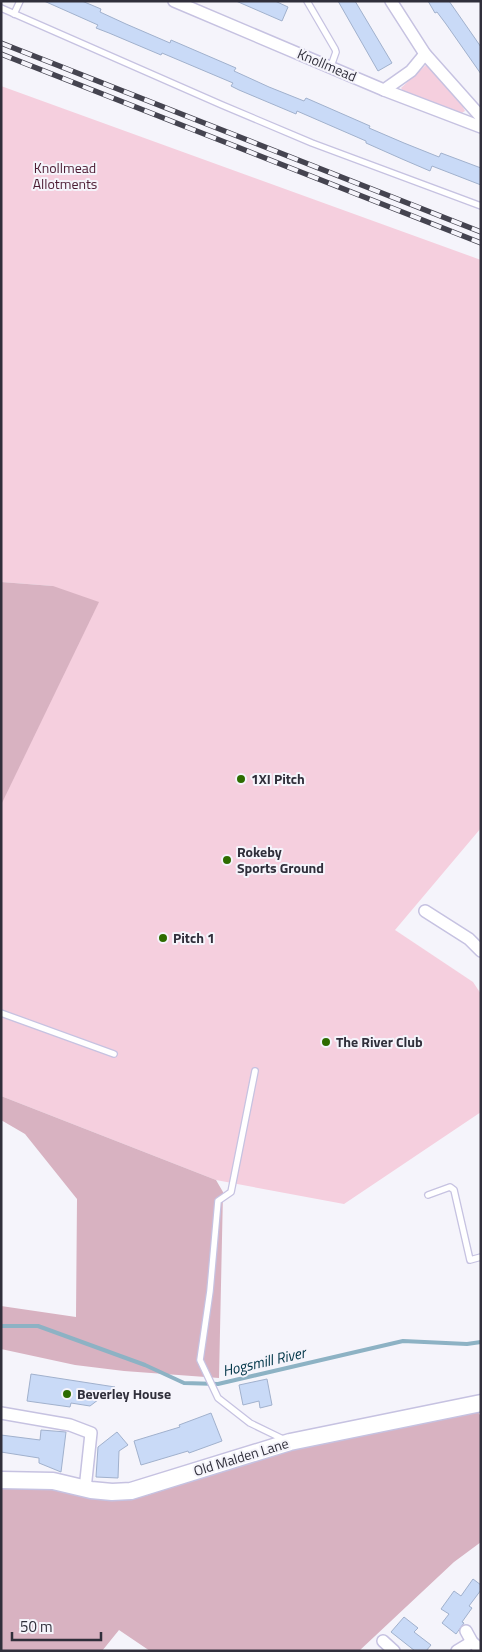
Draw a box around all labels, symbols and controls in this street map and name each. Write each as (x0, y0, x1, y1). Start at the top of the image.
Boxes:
street label: Knollmead (294, 43, 360, 86)
park label: Knollmead Allotments (33, 157, 97, 194)
place label: 1XI Pitch (251, 768, 305, 789)
marker: 1XI Pitch (235, 773, 247, 785)
place label: Rokeby Sports Ground (237, 841, 324, 878)
marker: Rokeby Sports Ground (221, 854, 233, 866)
place label: Pitch 1 (173, 927, 215, 948)
marker: Pitch 1 (157, 932, 169, 944)
place label: The River Club (336, 1031, 423, 1052)
marker: The River Club (320, 1036, 332, 1048)
water label: Hogsmill River (220, 1340, 310, 1382)
place label: Beverley House (77, 1383, 171, 1404)
marker: Beverley House (61, 1388, 73, 1400)
street label: Old Malden Lane (191, 1432, 291, 1481)
scale bar (12, 1610, 101, 1642)
text: 50 m (20, 1615, 53, 1638)

